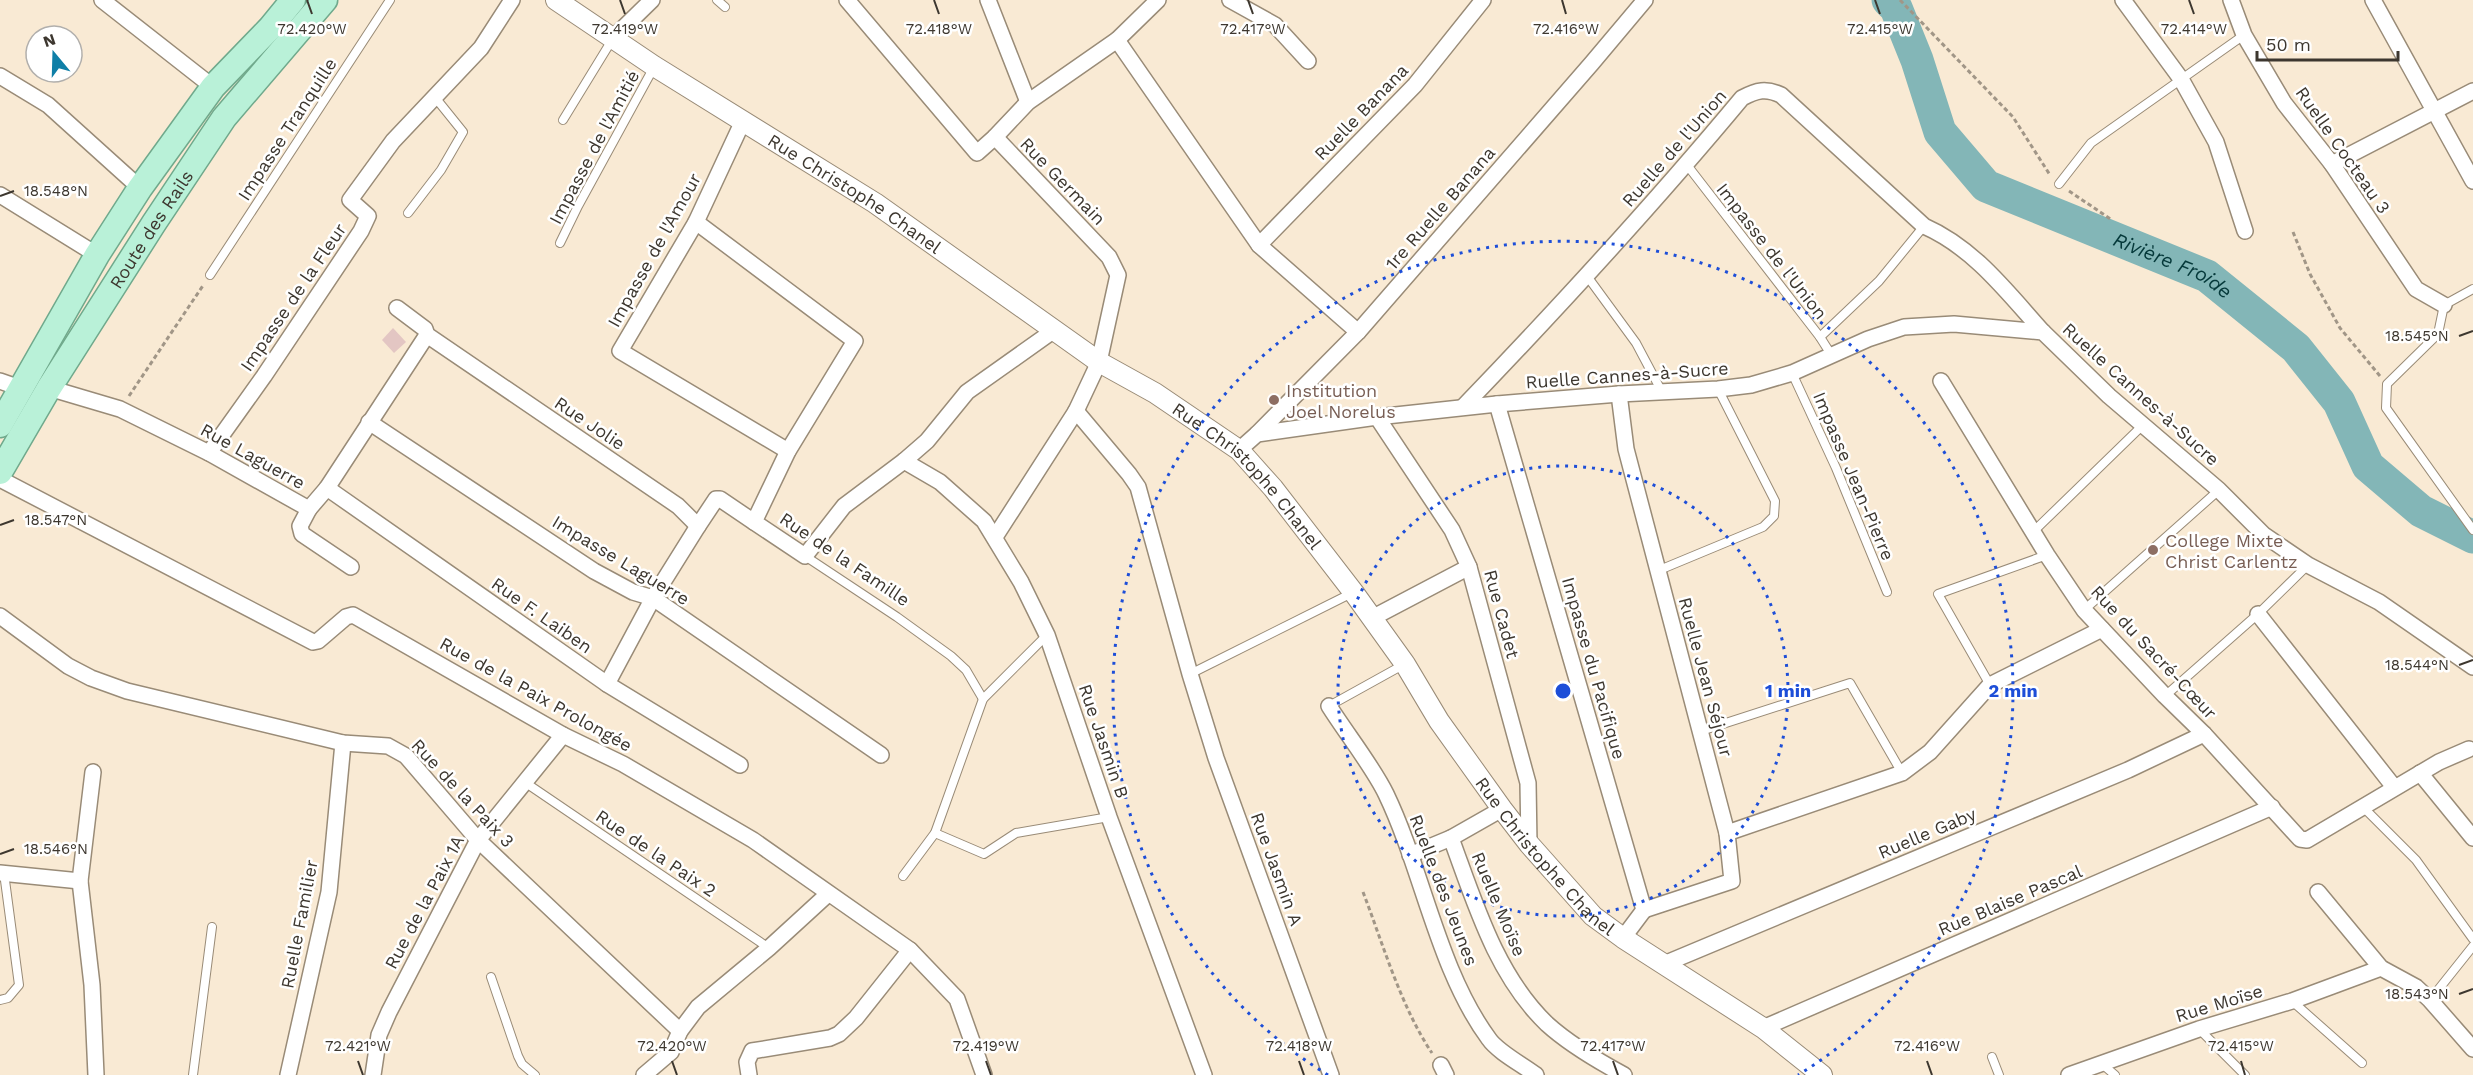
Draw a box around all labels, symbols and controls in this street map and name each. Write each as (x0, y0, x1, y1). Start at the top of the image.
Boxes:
text: 72.420°W (277, 20, 347, 38)
text: 72.419°W (592, 20, 658, 38)
text: 72.418°W (906, 20, 972, 38)
text: 72.417°W (1220, 20, 1286, 38)
text: 72.416°W (1533, 20, 1599, 38)
text: 72.415°W (1847, 20, 1913, 38)
text: 72.414°W (2161, 20, 2227, 38)
north arrow (24, 24, 84, 84)
scale bar (2257, 24, 2398, 62)
text: N (41, 29, 58, 51)
text: 50 m (2266, 34, 2311, 55)
street label: Impasse Tranquille (233, 54, 341, 204)
street label: Ruelle Banana (1310, 60, 1412, 164)
street label: Impasse de l'Amitié (545, 66, 643, 228)
street label: Ruelle Cocteau 3 (2291, 83, 2395, 217)
street label: Ruelle de l'Union (1617, 85, 1731, 211)
street label: Rue Christophe Chanel (764, 129, 946, 258)
street label: Rue Germain (1016, 133, 1110, 229)
street label: 1re Ruelle Banana (1381, 142, 1499, 274)
street label: Route des Rails (105, 166, 197, 292)
street label: Impasse de l'Amour (603, 169, 705, 331)
street label: Impasse de l'Union (1712, 179, 1832, 323)
text: 18.548°N (24, 182, 88, 200)
street label: Impasse de la Fleur (236, 219, 350, 375)
water label: Rivière Froide (2110, 227, 2237, 304)
street label: Ruelle Cannes-à-Sucre (2058, 318, 2224, 470)
text: 18.545°N (2385, 327, 2449, 345)
street label: Ruelle Cannes-à-Sucre (1525, 357, 1729, 393)
place label: Institution Joel Norelus (1286, 380, 1396, 422)
street label: Impasse Jean-Pierre (1809, 389, 1899, 563)
street label: Rue Jolie (551, 392, 629, 454)
marker: Institution Joel Norelus (1267, 393, 1281, 407)
street label: Rue Christophe Chanel (1169, 398, 1327, 553)
street label: Rue Laguerre (197, 419, 309, 493)
street label: Rue de la Famille (776, 508, 914, 610)
text: 18.547°N (25, 511, 87, 529)
street label: Impasse Laguerre (549, 511, 693, 609)
place label: College Mixte Christ Carlentz (2165, 530, 2298, 572)
marker: College Mixte Christ Carlentz (2146, 543, 2160, 557)
street label: Rue Cadet (1480, 567, 1524, 661)
street label: Rue F. Laiben (488, 573, 596, 657)
street label: Impasse du Pacifique (1558, 574, 1630, 762)
street label: Rue du Sacré-Cœur (2087, 581, 2221, 723)
street label: Ruelle Jean Séjour (1675, 595, 1737, 759)
street label: Rue de la Paix Prolongée (436, 632, 636, 756)
text: 18.544°N (2385, 656, 2449, 674)
text: 1 min (1765, 680, 1811, 701)
text: 2 min (1988, 680, 2038, 701)
street label: Rue Jasmin B (1075, 681, 1133, 801)
centre of rings (1553, 681, 1573, 701)
street label: Rue de la Paix 3 (407, 734, 519, 852)
street label: Rue Christophe Chanel (1472, 773, 1620, 939)
street label: Ruelle Gaby (1875, 803, 1980, 863)
street label: Rue de la Paix 2 (592, 805, 720, 901)
street label: Rue Jasmin A (1247, 810, 1307, 929)
street label: Ruelle des Jeunes (1405, 811, 1483, 969)
street label: Rue de la Paix 1A (380, 831, 468, 972)
text: 18.546°N (24, 840, 88, 858)
street label: Ruelle Moïse (1468, 849, 1530, 959)
street label: Ruelle Familier (276, 858, 322, 990)
street label: Rue Blaise Pascal (1935, 860, 2085, 940)
street label: Rue Moïse (2173, 980, 2265, 1026)
text: 18.543°N (2385, 985, 2449, 1003)
text: 72.421°W (325, 1037, 391, 1055)
text: 72.420°W (637, 1037, 707, 1055)
text: 72.419°W (953, 1037, 1019, 1055)
text: 72.418°W (1266, 1037, 1332, 1055)
text: 72.417°W (1580, 1037, 1646, 1055)
text: 72.416°W (1894, 1037, 1960, 1055)
text: 72.415°W (2208, 1037, 2274, 1055)

